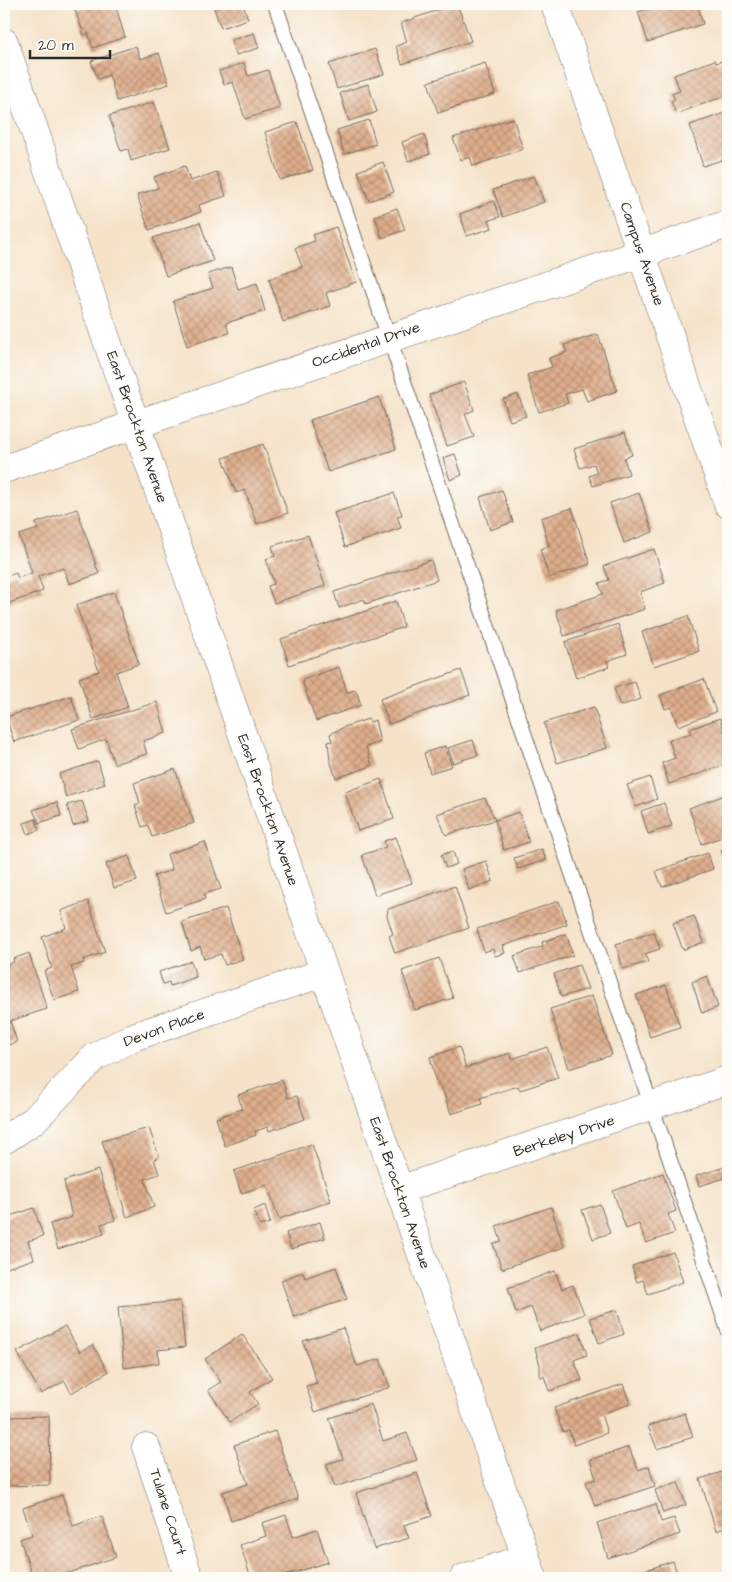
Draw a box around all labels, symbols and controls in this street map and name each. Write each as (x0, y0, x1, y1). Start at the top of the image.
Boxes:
scale bar (30, 28, 110, 60)
text: 20 m (38, 35, 74, 56)
street label: Campus Avenue (614, 199, 670, 309)
street label: Occidental Drive (309, 317, 423, 373)
street label: East Brockton Avenue (101, 348, 173, 506)
street label: East Brockton Avenue (232, 731, 304, 889)
street label: Devon Place (121, 1004, 207, 1052)
street label: Berkeley Drive (511, 1110, 618, 1163)
street label: East Brockton Avenue (364, 1114, 436, 1272)
street label: Tulane Court (144, 1466, 192, 1558)

